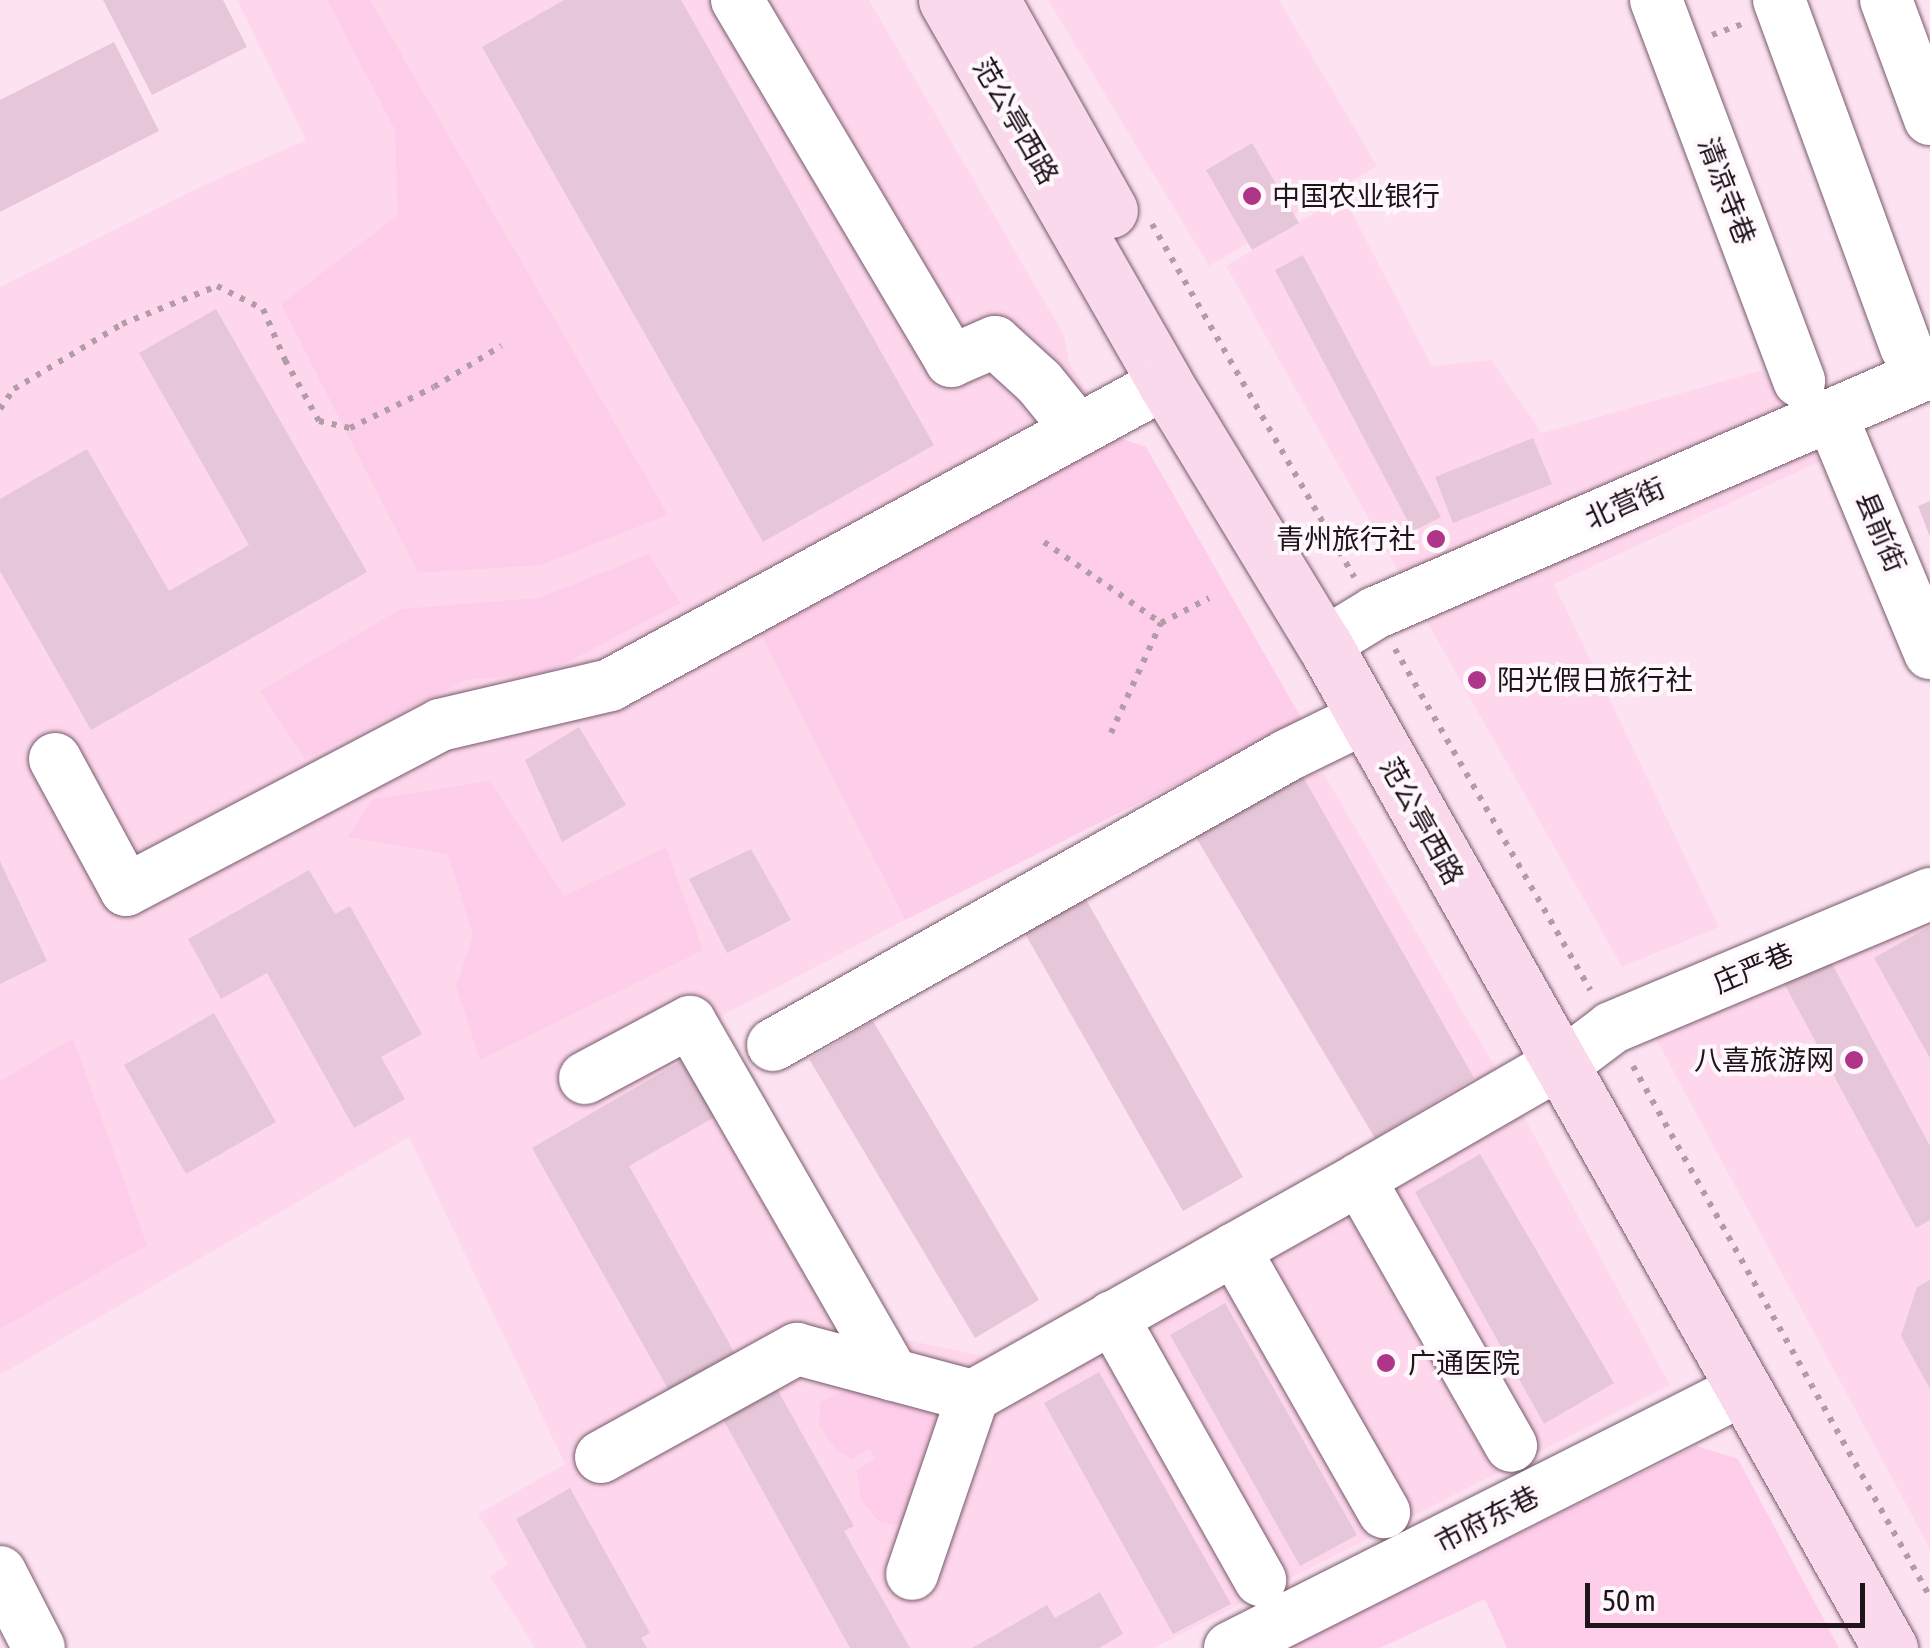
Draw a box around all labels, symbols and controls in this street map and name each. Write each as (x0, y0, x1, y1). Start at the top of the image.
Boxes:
street label: 范公亭西路 (966, 52, 1066, 190)
street label: 清凉寺巷 (1691, 133, 1763, 249)
place label: 中国农业银行 (1272, 179, 1440, 213)
marker: 中国农业银行 (1241, 185, 1263, 207)
street label: 北营街 (1580, 471, 1670, 535)
street label: 县前街 (1849, 487, 1913, 577)
place label: 青州旅行社 (1276, 522, 1416, 556)
marker: 青州旅行社 (1425, 528, 1447, 550)
place label: 阳光假日旅行社 (1497, 663, 1693, 697)
marker: 阳光假日旅行社 (1466, 669, 1488, 691)
street label: 范公亭西路 (1373, 752, 1471, 890)
street label: 庄严巷 (1708, 936, 1798, 1000)
place label: 八喜旅游网 (1694, 1043, 1834, 1077)
marker: 八喜旅游网 (1843, 1049, 1865, 1071)
place label: 广通医院 (1408, 1346, 1520, 1380)
marker: 广通医院 (1373, 1350, 1399, 1376)
street label: 市府东巷 (1429, 1479, 1545, 1559)
scale bar (1590, 1563, 1870, 1625)
text: 50 m (1602, 1583, 1656, 1617)

